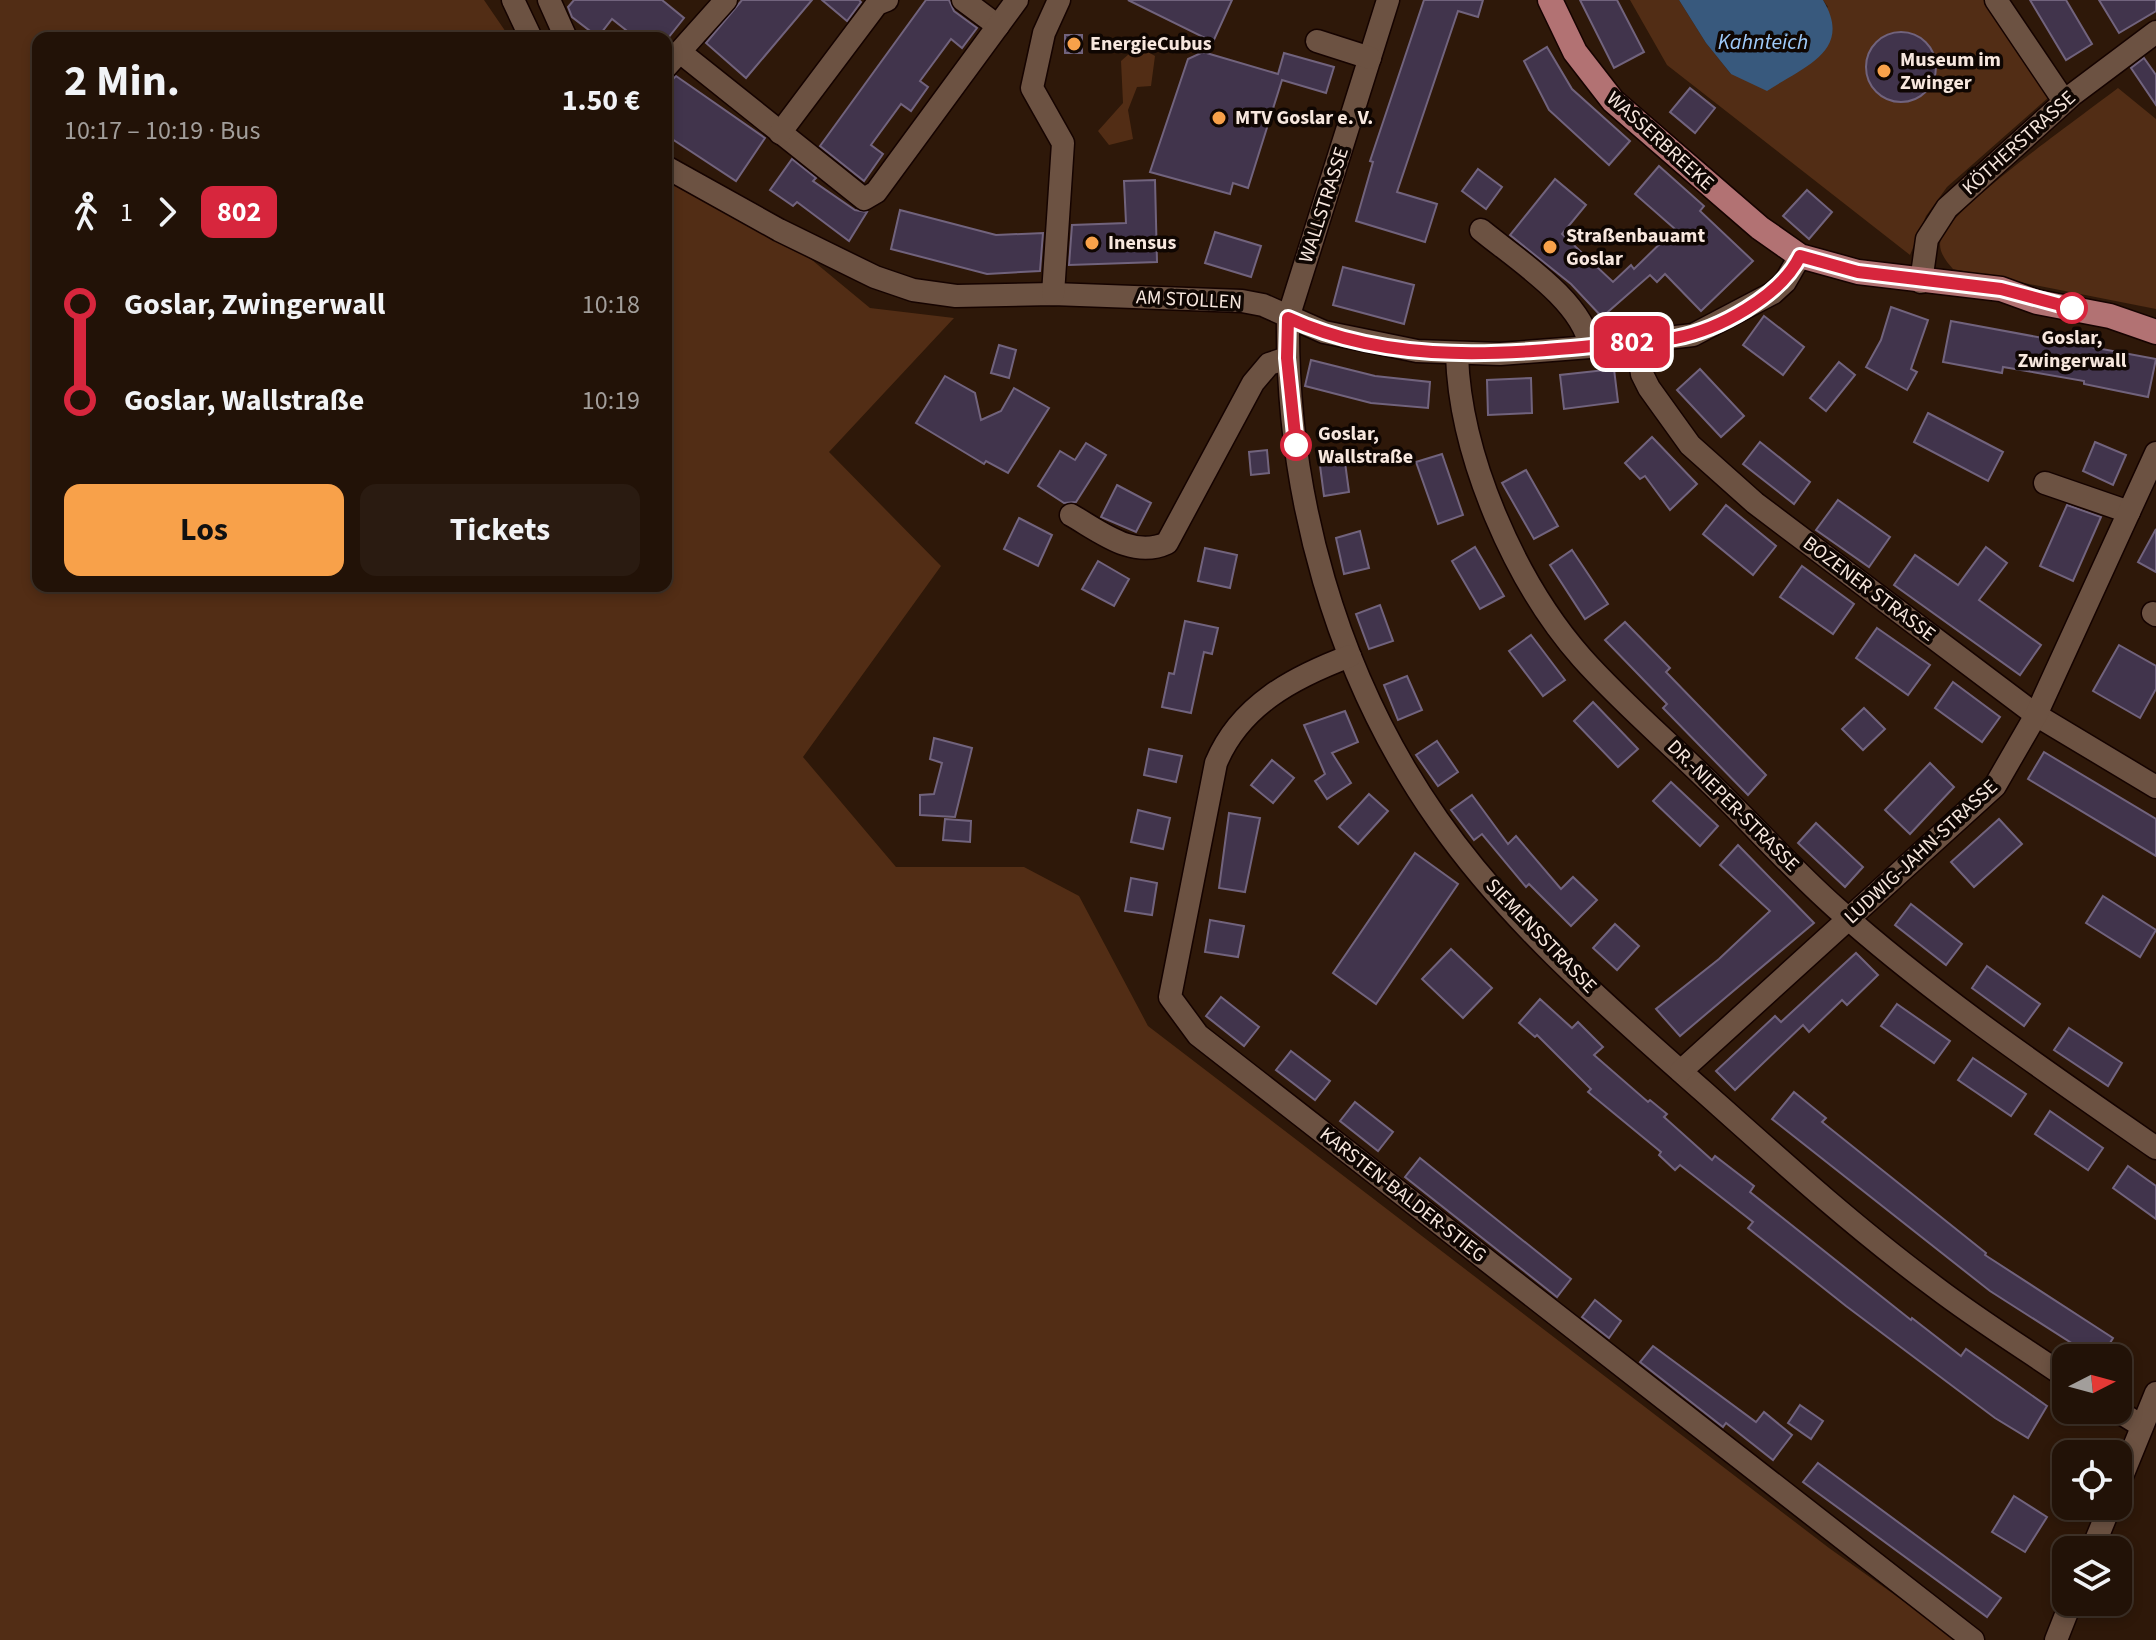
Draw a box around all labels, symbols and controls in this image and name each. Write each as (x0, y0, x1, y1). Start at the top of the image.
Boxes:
water label: Kahnteich (1718, 26, 1808, 58)
place label: EnergieCubus (1090, 30, 1212, 58)
marker: EnergieCubus (1065, 35, 1083, 53)
place label: Museum im Zwinger (1900, 46, 2001, 97)
text: 2 Min. (64, 50, 180, 113)
marker: Museum im Zwinger (1875, 62, 1893, 80)
text: 1.50 € (562, 79, 640, 122)
street label: KÖTHERSTRASSE (1956, 84, 2082, 202)
street label: WASSERBREEKE (1600, 85, 1720, 197)
place label: MTV Goslar e. V. (1235, 104, 1373, 132)
marker: MTV Goslar e. V. (1210, 109, 1228, 127)
text: 10:17 – 10:19 · Bus (64, 112, 260, 149)
street label: WALLSTRASSE (1292, 143, 1356, 267)
icon: walk (64, 190, 108, 234)
icon: forward (145, 190, 189, 234)
text: 802 (217, 192, 261, 232)
text: 1 (120, 194, 133, 231)
place label: Straßenbauamt Goslar (1566, 222, 1705, 273)
place label: Inensus (1108, 229, 1176, 257)
marker: Inensus (1083, 234, 1101, 252)
marker: Straßenbauamt Goslar (1541, 238, 1559, 256)
text: Goslar, Zwingerwall (124, 283, 385, 326)
street label: AM STOLLEN (1135, 283, 1243, 317)
text: 10:18 (582, 286, 640, 323)
marker: Goslar, Zwingerwall (2057, 293, 2087, 323)
line badge: 802 (1586, 316, 1678, 368)
text: 802 (1610, 322, 1654, 362)
place label: Goslar, Zwingerwall (2017, 324, 2127, 375)
text: Goslar, Wallstraße (124, 379, 364, 422)
text: 10:19 (582, 382, 640, 419)
place label: Goslar, Wallstraße (1318, 420, 1413, 471)
marker: Goslar, Wallstraße (1281, 430, 1311, 460)
button: Los (64, 484, 344, 576)
button: Tickets (360, 484, 640, 576)
street label: BOZENER STRASSE (1797, 530, 1941, 648)
street label: DR.-NIEPER-STRASSE (1661, 734, 1805, 878)
street label: LUDWIG-JAHN-STRASSE (1838, 773, 2004, 931)
street label: SIEMENSSTRASSE (1479, 872, 1603, 1000)
street label: KARSTEN-BALDER-STIEG (1314, 1121, 1492, 1269)
north arrow (2052, 1344, 2132, 1424)
map controls (2052, 1344, 2132, 1616)
button: locate (2052, 1440, 2132, 1520)
button: layers (2052, 1536, 2132, 1616)

